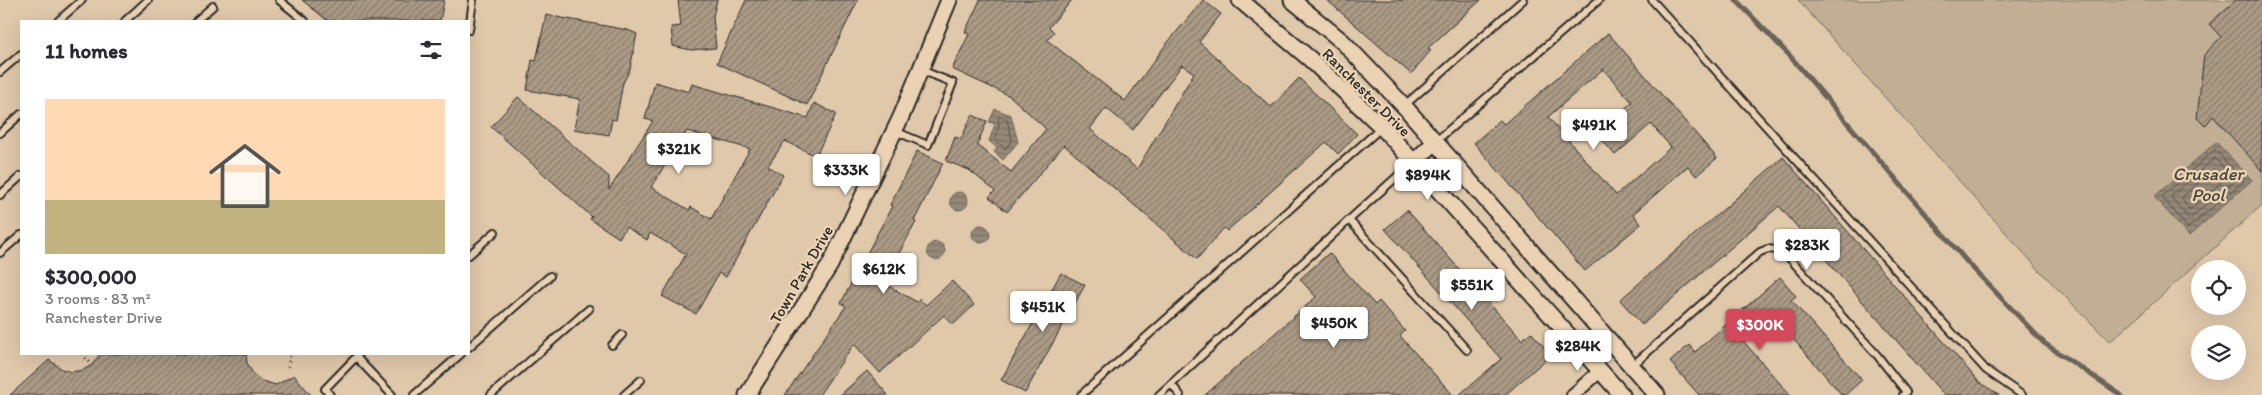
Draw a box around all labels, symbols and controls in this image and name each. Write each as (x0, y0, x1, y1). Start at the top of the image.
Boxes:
icon: filters (417, 36, 445, 64)
text: 11 homes (45, 38, 128, 63)
street label: Ranchester Drive (1318, 44, 1415, 141)
pin: $491K (1559, 108, 1629, 151)
text: $491K (1572, 115, 1616, 134)
icon: home (200, 131, 290, 221)
pin: $321K (644, 132, 714, 175)
text: $321K (658, 139, 700, 158)
pin: $333K (811, 154, 881, 196)
pin: $894K (1393, 158, 1463, 201)
text: $333K (824, 160, 868, 179)
water label: Crusader Pool (2173, 163, 2245, 206)
text: $894K (1405, 165, 1451, 184)
street label: Town Park Drive (766, 222, 837, 326)
pin: $283K (1772, 228, 1842, 271)
text: $283K (1785, 235, 1829, 254)
pin: $612K (849, 252, 919, 295)
text: $612K (863, 259, 905, 278)
map controls (2191, 260, 2246, 380)
button: locate (2191, 260, 2246, 315)
text: $300,000 (45, 264, 137, 289)
pin: $551K (1437, 268, 1507, 311)
text: $551K (1451, 275, 1493, 294)
text: 3 rooms · 83 m² (45, 289, 151, 308)
pin: $451K (1008, 290, 1078, 333)
text: $451K (1021, 297, 1065, 316)
pin: $450K (1299, 306, 1369, 349)
text: Ranchester Drive (45, 308, 162, 327)
pin: $300K (1725, 308, 1795, 351)
text: $450K (1311, 313, 1357, 332)
text: $300K (1737, 315, 1783, 334)
button: layers (2191, 325, 2246, 380)
pin: $284K (1543, 330, 1613, 372)
text: $284K (1555, 336, 1601, 355)

